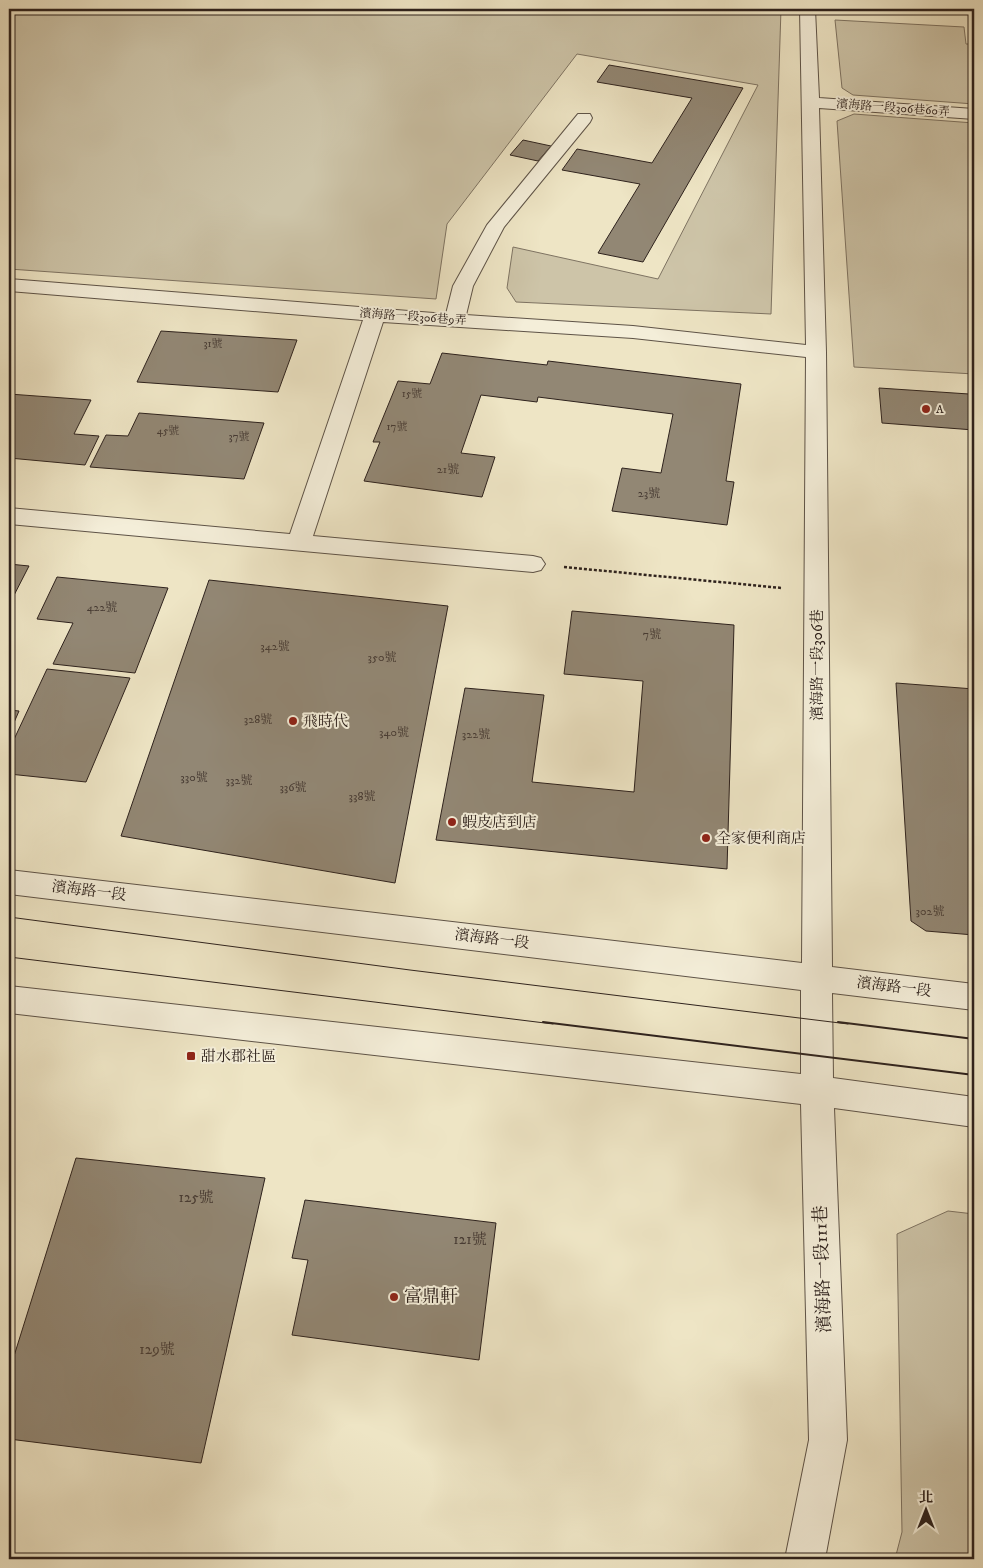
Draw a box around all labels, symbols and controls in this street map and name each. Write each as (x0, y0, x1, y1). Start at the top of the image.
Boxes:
street label: 濱海路一段306巷60弄 (836, 97, 950, 119)
street label: 濱海路一段306巷9弄 (359, 306, 467, 328)
house number: 31號 (203, 337, 223, 351)
house number: 15號 (402, 387, 422, 401)
place label: A (936, 402, 944, 417)
marker: A (920, 403, 932, 415)
house number: 17號 (387, 420, 407, 434)
house number: 45號 (157, 424, 179, 438)
house number: 37號 (229, 430, 249, 444)
house number: 21號 (437, 462, 459, 477)
house number: 23號 (638, 486, 660, 501)
house number: 422號 (87, 600, 117, 615)
street label: 濱海路一段306巷 (808, 609, 827, 721)
house number: 7號 (643, 627, 661, 642)
house number: 342號 (260, 639, 290, 654)
house number: 350號 (368, 650, 396, 665)
house number: 328號 (244, 712, 272, 727)
place label: 飛時代 (303, 712, 348, 731)
marker: 飛時代 (287, 715, 299, 727)
house number: 340號 (379, 725, 409, 740)
house number: 322號 (462, 727, 490, 742)
house number: 330號 (180, 770, 208, 785)
house number: 332號 (226, 773, 252, 788)
house number: 336號 (279, 780, 307, 795)
house number: 338號 (349, 789, 375, 804)
place label: 蝦皮店到店 (462, 813, 537, 832)
marker: 蝦皮店到店 (446, 816, 458, 828)
place label: 全家便利商店 (716, 829, 806, 848)
marker: 全家便利商店 (700, 832, 712, 844)
street label: 濱海路一段 (51, 877, 127, 905)
house number: 302號 (916, 904, 944, 919)
street label: 濱海路一段 (454, 925, 530, 953)
street label: 濱海路一段 (856, 973, 932, 1001)
place label: 甜水郡社區 (201, 1047, 276, 1066)
marker: 甜水郡社區 (185, 1050, 197, 1062)
house number: 125號 (178, 1188, 214, 1207)
street label: 濱海路一段111巷 (810, 1205, 836, 1333)
house number: 121號 (453, 1230, 487, 1249)
place label: 富鼎軒 (404, 1286, 458, 1308)
marker: 富鼎軒 (388, 1291, 400, 1303)
house number: 129號 (139, 1340, 175, 1359)
north arrow (900, 1486, 950, 1536)
text: 北 (919, 1489, 933, 1507)

